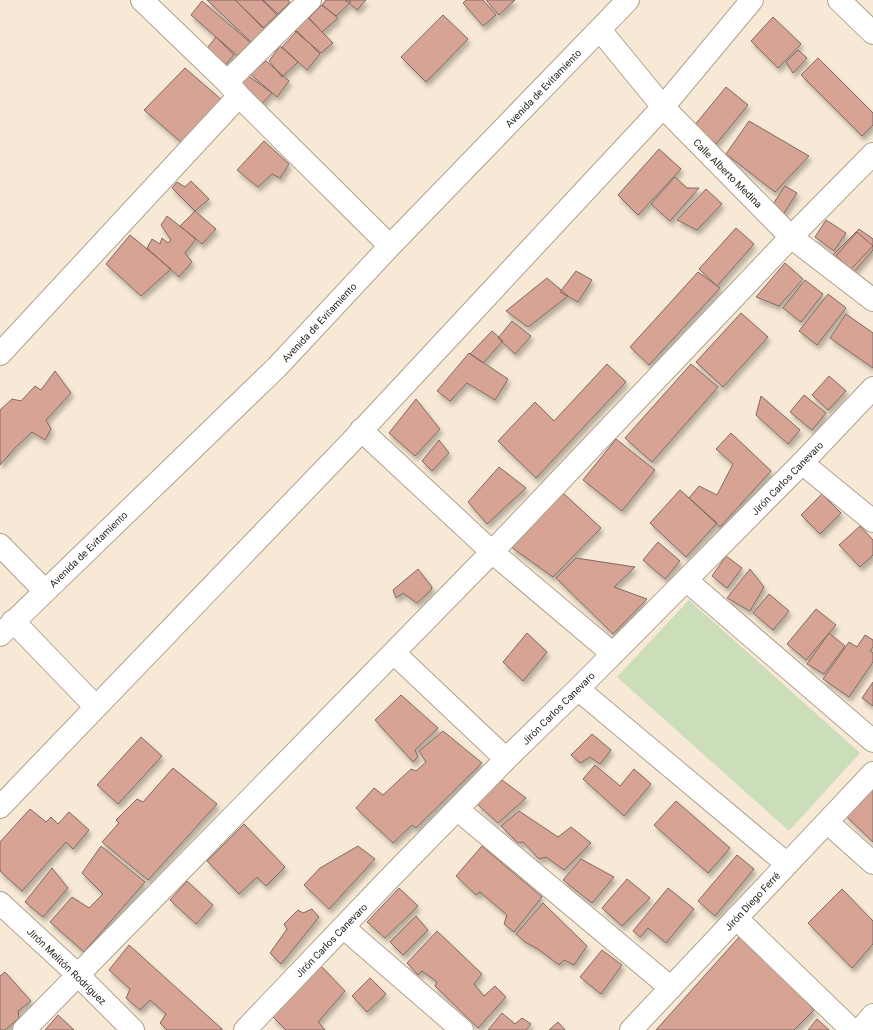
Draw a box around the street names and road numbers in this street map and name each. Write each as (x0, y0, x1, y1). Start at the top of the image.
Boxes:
street label: Avenida de Evitamiento (503, 47, 584, 129)
street label: Calle Alberto Medina (691, 137, 764, 210)
street label: Avenida de Evitamiento (280, 280, 359, 364)
street label: Jirón Carlos Canevaro (749, 439, 826, 517)
street label: Avenida de Evitamiento (47, 509, 130, 589)
street label: Jirón Carlos Canevaro (520, 670, 597, 747)
street label: Jirón Diego Ferré (723, 870, 782, 933)
street label: Jirón Carlos Canevaro (293, 901, 370, 979)
street label: Jirón Melitón Rodríguez (25, 926, 108, 1007)

